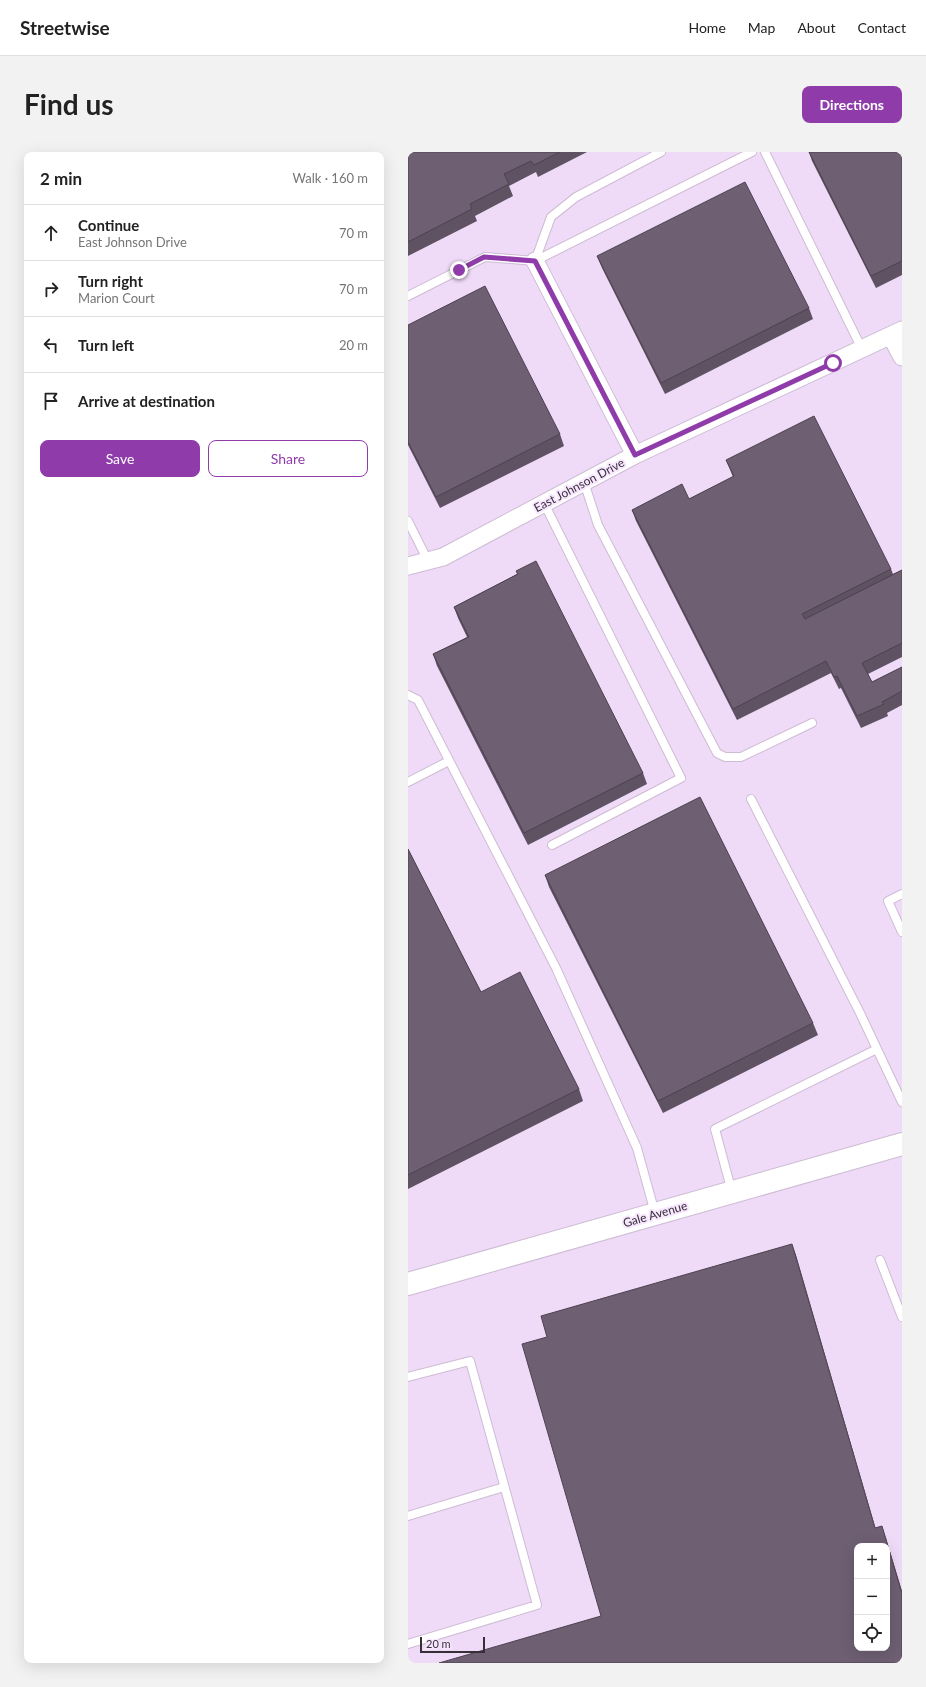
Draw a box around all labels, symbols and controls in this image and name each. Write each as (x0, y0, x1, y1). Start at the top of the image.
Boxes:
text: Streetwise (20, 16, 110, 39)
text: Home (688, 19, 726, 36)
text: Map (748, 19, 775, 36)
text: About (797, 19, 835, 36)
text: Contact (857, 19, 906, 36)
button: Directions (802, 86, 902, 123)
text: Find us (24, 87, 114, 121)
text: 2 min (40, 168, 82, 189)
text: Walk · 160 m (292, 170, 368, 186)
text: Continue (78, 216, 139, 234)
icon: ahead (40, 222, 62, 244)
text: 70 m (339, 225, 368, 241)
text: East Johnson Drive (78, 234, 187, 250)
route end (450, 261, 468, 279)
text: Turn right (78, 272, 143, 290)
icon: right (40, 278, 62, 300)
text: 70 m (339, 281, 368, 297)
text: Marion Court (78, 290, 155, 306)
icon: left (40, 334, 62, 356)
text: Turn left (78, 336, 134, 354)
text: 20 m (339, 337, 368, 353)
route start (824, 354, 842, 372)
icon: arrive (40, 390, 62, 412)
text: Arrive at destination (78, 392, 215, 410)
button: Save (40, 440, 200, 477)
button: Share (208, 440, 368, 477)
street label: East Johnson Drive (531, 455, 627, 515)
street label: Gale Avenue (621, 1198, 689, 1230)
map controls (854, 1543, 890, 1651)
button: + (854, 1543, 890, 1579)
button: − (854, 1579, 890, 1615)
button: locate (854, 1615, 890, 1651)
scale bar (420, 1635, 485, 1654)
text: 20 m (426, 1637, 451, 1650)

